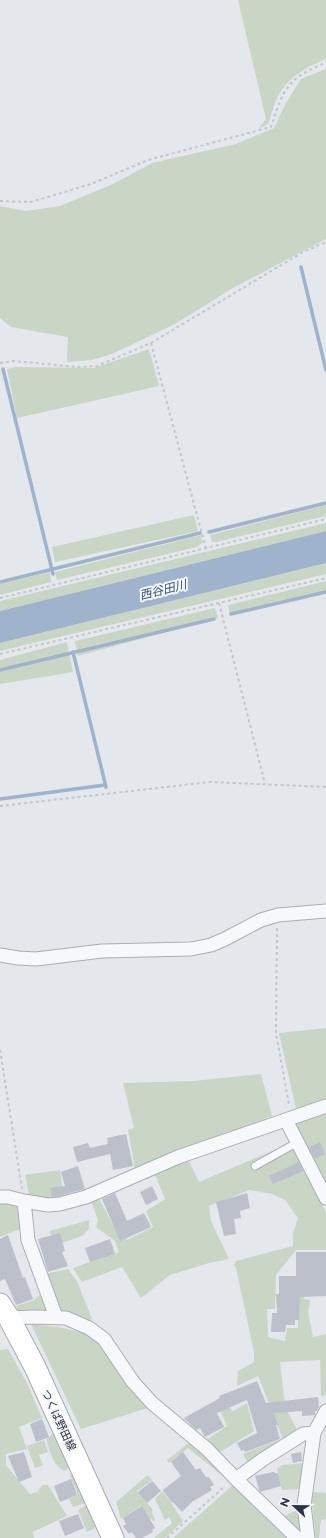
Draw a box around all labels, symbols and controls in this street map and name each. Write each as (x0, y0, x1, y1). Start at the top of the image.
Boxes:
water label: 西谷田川 (138, 576, 190, 603)
street label: つくば野田線 (39, 1387, 79, 1453)
north arrow (274, 1486, 314, 1526)
text: N (277, 1496, 293, 1509)

